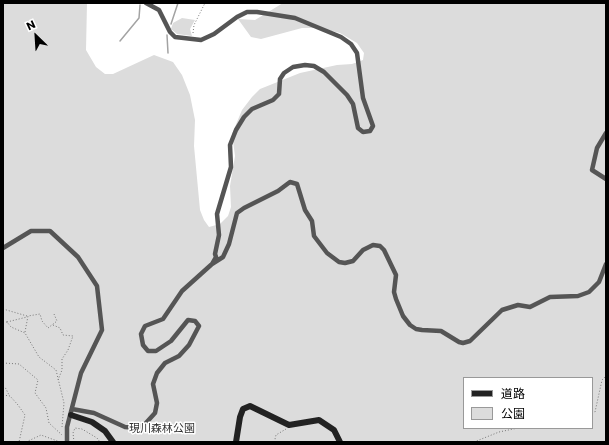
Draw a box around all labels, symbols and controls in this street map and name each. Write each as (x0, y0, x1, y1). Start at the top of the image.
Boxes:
north arrow (16, 16, 56, 56)
text: N (24, 16, 38, 34)
legend (463, 377, 593, 429)
text: 道路 (501, 385, 525, 402)
text: 公園 (501, 405, 525, 422)
park label: 現川森林公園 (129, 422, 195, 436)

